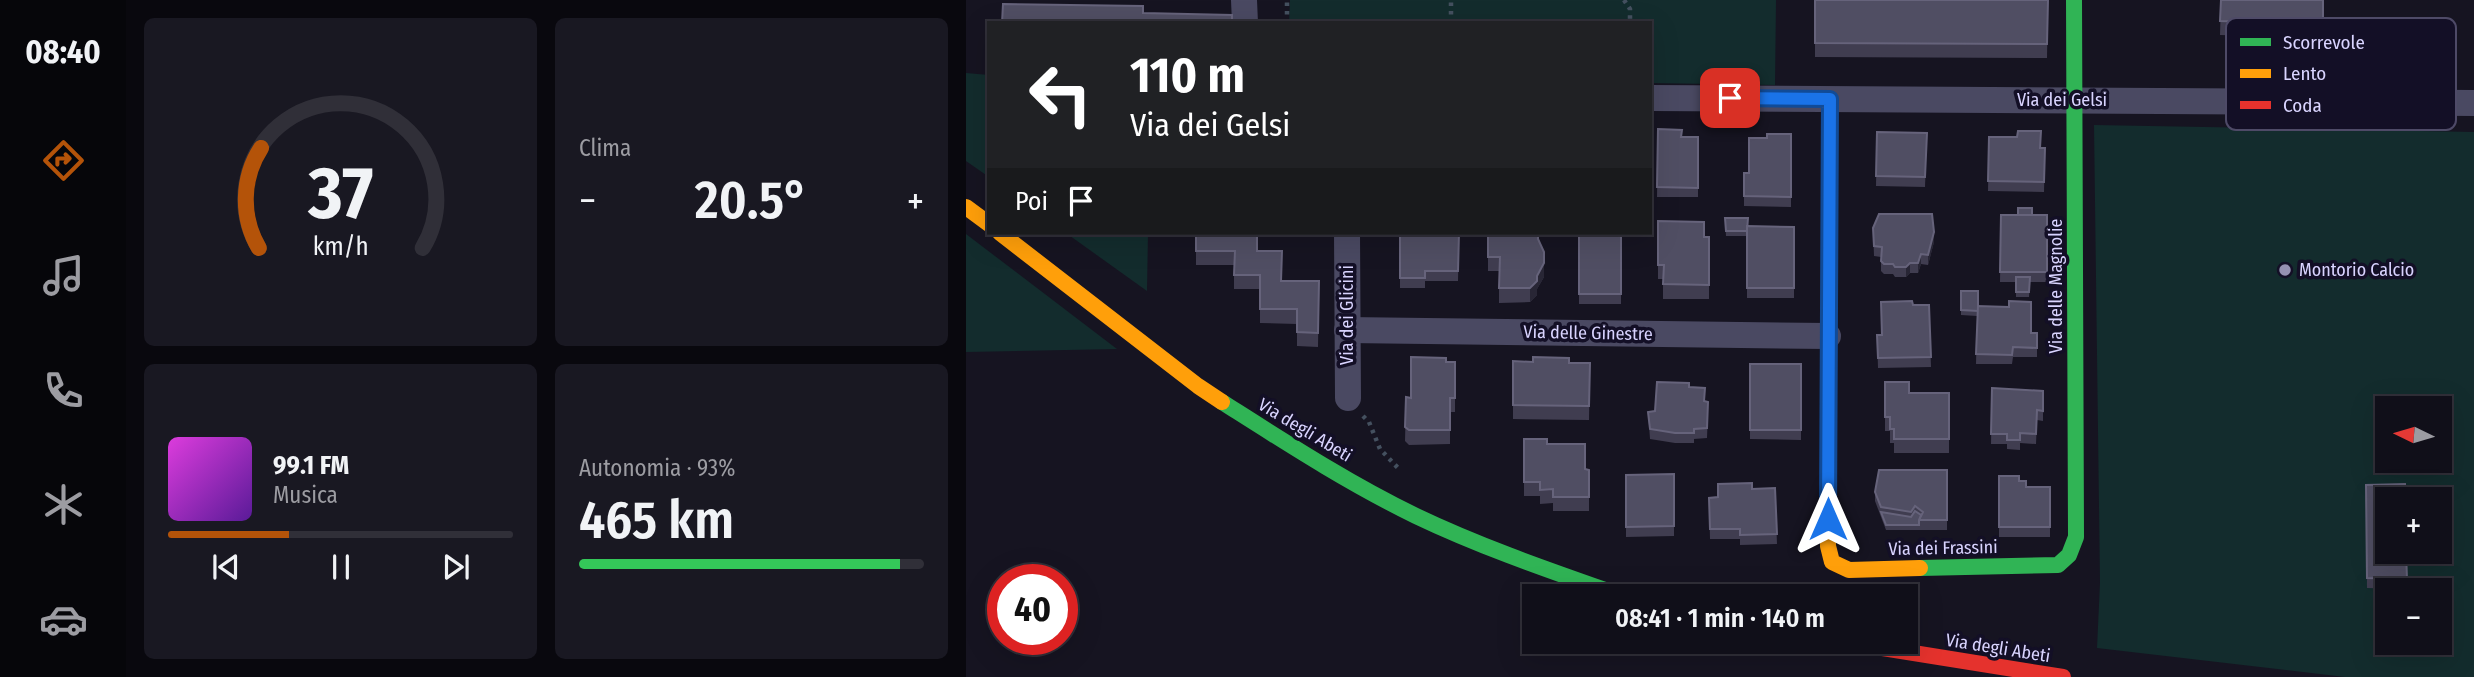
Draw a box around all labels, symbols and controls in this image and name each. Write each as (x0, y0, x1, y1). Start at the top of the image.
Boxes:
legend (2226, 18, 2456, 130)
text: Scorrevole (2283, 31, 2365, 54)
text: 08:40 (25, 33, 101, 71)
text: 110 m (1130, 46, 1245, 105)
icon: left (1015, 49, 1106, 140)
text: Lento (2283, 62, 2326, 85)
pin (1700, 68, 1760, 128)
icon: arrive (1711, 79, 1749, 117)
street label: Via dei Gelsi (2017, 89, 2107, 111)
text: Coda (2283, 94, 2322, 117)
text: Via dei Gelsi (1130, 106, 1290, 144)
text: Clima (579, 134, 631, 162)
icon: directions (39, 136, 88, 185)
text: 37 (307, 150, 373, 237)
text: 20.5° (695, 169, 808, 232)
text: − (579, 178, 596, 224)
text: + (907, 178, 924, 224)
icon: arrive (1062, 182, 1100, 220)
text: Poi (1015, 186, 1048, 217)
street label: Via delle Magnolie (2045, 218, 2067, 353)
text: km/h (313, 232, 368, 262)
icon: music (39, 251, 88, 300)
place label: Montorio Calcio (2299, 259, 2414, 281)
marker: Montorio Calcio (2277, 262, 2293, 278)
street label: Via dei Glicini (1336, 265, 1358, 365)
street label: Via delle Ginestre (1523, 321, 1653, 345)
icon: phone (39, 366, 88, 415)
street label: Via degli Abeti (1254, 393, 1356, 467)
north arrow (2375, 396, 2452, 472)
map controls (2375, 396, 2452, 655)
text: 99.1 FM (273, 450, 349, 481)
text: Autonomia · 93% (579, 454, 735, 482)
icon: climate (39, 480, 88, 529)
text: Musica (273, 481, 338, 509)
position arrow (1791, 482, 1865, 556)
button: + (2375, 487, 2452, 564)
text: 465 km (579, 489, 734, 552)
street label: Via dei Frassini (1888, 536, 1998, 560)
icon: previous (207, 548, 245, 586)
icon: pause (322, 548, 360, 586)
icon: next (437, 548, 475, 586)
speed limit sign: 40 (987, 564, 1078, 655)
button: − (2375, 578, 2452, 655)
icon: car (39, 595, 88, 644)
text: 08:41 · 1 min · 140 m (1615, 603, 1825, 634)
street label: Via degli Abeti (1944, 629, 2052, 667)

